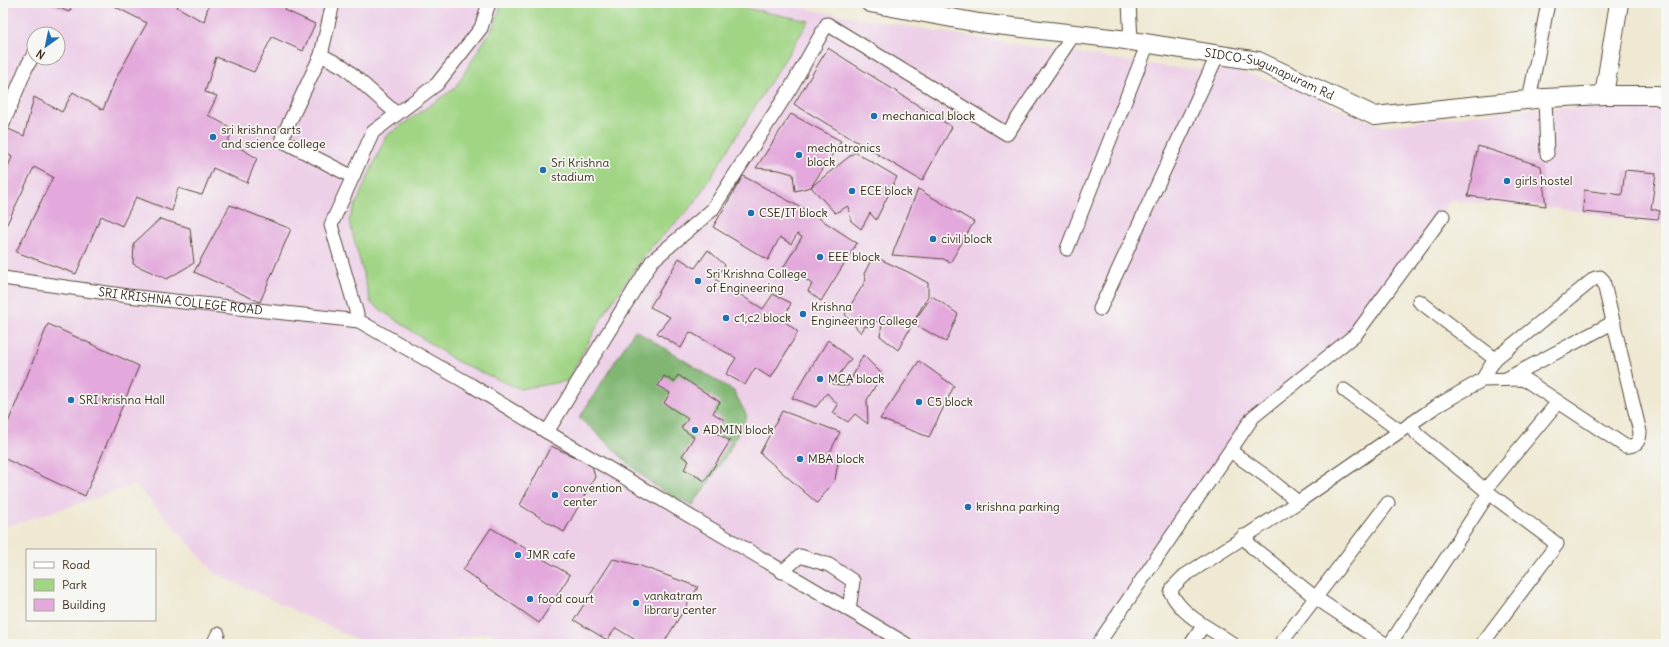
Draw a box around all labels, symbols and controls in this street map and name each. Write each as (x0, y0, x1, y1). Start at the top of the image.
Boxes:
north arrow (26, 26, 66, 66)
street label: SIDCO-Sugunapuram Rd (1204, 45, 1337, 103)
text: N (34, 46, 48, 62)
place label: mechanical block (882, 108, 975, 123)
marker: mechanical block (869, 111, 879, 121)
place label: sri krishna arts and science college (221, 122, 325, 151)
marker: sri krishna arts and science college (208, 132, 218, 142)
place label: mechatronics block (807, 140, 881, 169)
marker: mechatronics block (794, 150, 804, 160)
place label: Sri Krishna stadium (551, 155, 609, 184)
marker: Sri Krishna stadium (538, 165, 548, 175)
place label: girls hostel (1515, 173, 1572, 188)
marker: girls hostel (1502, 176, 1512, 186)
place label: ECE block (860, 183, 913, 198)
marker: ECE block (847, 186, 857, 196)
place label: CSE/IT block (759, 205, 828, 220)
marker: CSE/IT block (746, 208, 756, 218)
place label: civil block (941, 231, 992, 246)
marker: civil block (928, 234, 938, 244)
place label: EEE block (828, 249, 880, 264)
marker: EEE block (815, 252, 825, 262)
place label: Sri Krishna College of Engineering (706, 266, 807, 295)
marker: Sri Krishna College of Engineering (693, 276, 703, 286)
street label: SRI KRISHNA COLLEGE ROAD (97, 284, 264, 318)
place label: Krishna Engineering College (811, 299, 918, 328)
marker: Krishna Engineering College (798, 309, 808, 319)
place label: c1,c2 block (734, 310, 791, 325)
marker: c1,c2 block (721, 313, 731, 323)
place label: MCA block (828, 371, 885, 386)
marker: MCA block (815, 374, 825, 384)
place label: SRI krishna Hall (79, 392, 165, 407)
place label: C5 block (927, 394, 973, 409)
marker: SRI krishna Hall (66, 395, 76, 405)
marker: C5 block (914, 397, 924, 407)
place label: ADMIN block (703, 422, 774, 437)
marker: ADMIN block (690, 425, 700, 435)
place label: MBA block (808, 451, 864, 466)
marker: MBA block (795, 454, 805, 464)
place label: convention center (563, 480, 622, 509)
marker: convention center (550, 490, 560, 500)
place label: krishna parking (976, 499, 1060, 514)
marker: krishna parking (963, 502, 973, 512)
place label: JMR cafe (526, 547, 575, 562)
legend (26, 549, 156, 621)
marker: JMR cafe (513, 550, 523, 560)
text: Road (62, 557, 90, 572)
text: Park (62, 577, 87, 592)
place label: vankatram library center (644, 588, 717, 617)
place label: food court (538, 591, 594, 606)
marker: food court (525, 594, 535, 604)
text: Building (62, 597, 106, 612)
marker: vankatram library center (631, 598, 641, 608)

